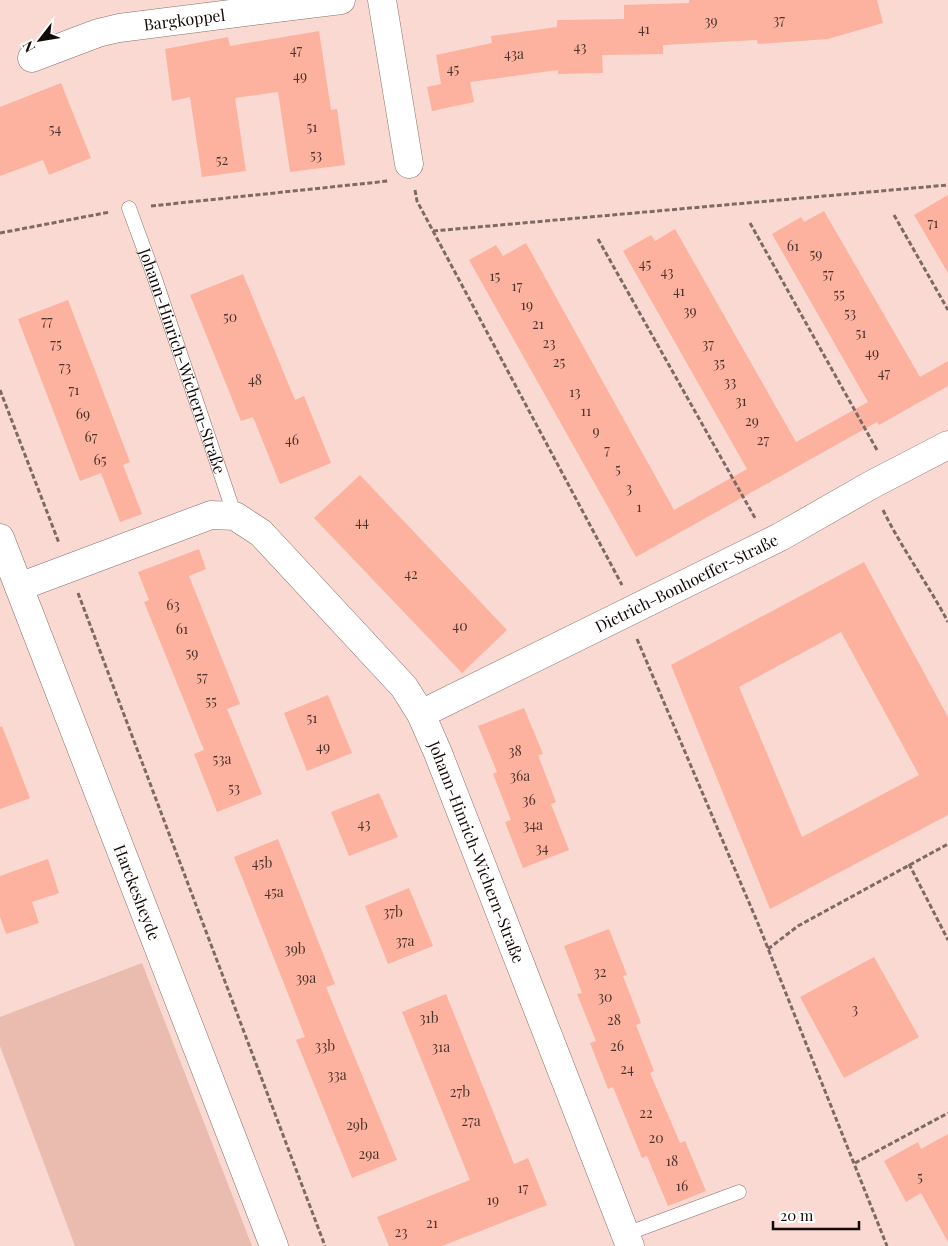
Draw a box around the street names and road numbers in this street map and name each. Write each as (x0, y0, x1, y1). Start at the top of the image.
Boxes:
street label: Bargkoppel (142, 4, 227, 35)
street label: Johann-Hinrich-Wichern-Straße (134, 244, 231, 476)
street label: Dietrich-Bonhoeffer-Straße (591, 529, 781, 637)
street label: Johann-Hinrich-Wichern-Straße (424, 737, 530, 966)
street label: Harckesheyde (110, 841, 166, 943)

